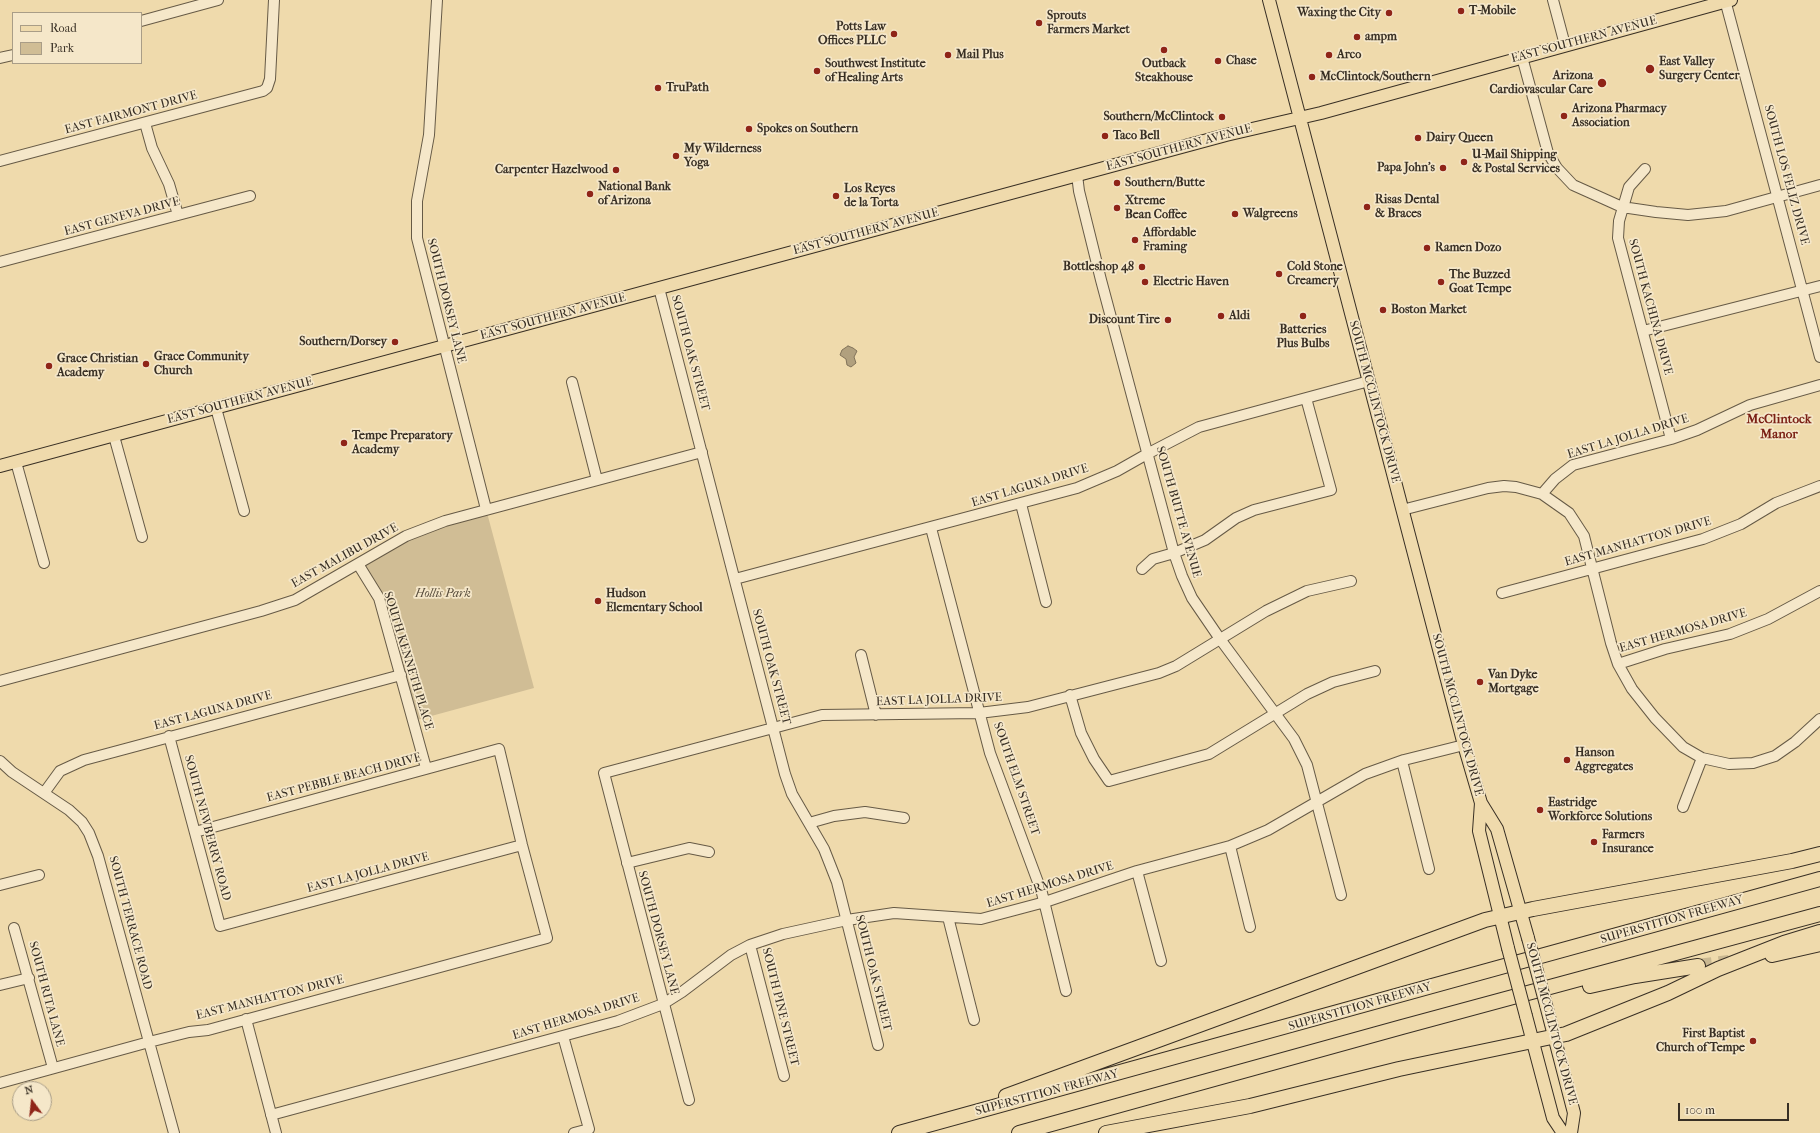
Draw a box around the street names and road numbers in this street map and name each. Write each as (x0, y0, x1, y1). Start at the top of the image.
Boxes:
street label: EAST SOUTHERN AVENUE (1510, 14, 1658, 66)
street label: EAST FAIRMONT DRIVE (63, 88, 199, 138)
street label: SOUTH LOS FELIZ DRIVE (1760, 103, 1812, 247)
street label: EAST SOUTHERN AVENUE (1105, 122, 1253, 174)
street label: EAST GENEVA DRIVE (63, 195, 181, 239)
street label: EAST SOUTHERN AVENUE (792, 206, 940, 258)
street label: SOUTH DORSEY LANE (424, 237, 468, 365)
street label: SOUTH KACHINA DRIVE (1625, 237, 1675, 377)
street label: EAST SOUTHERN AVENUE (479, 291, 627, 343)
street label: SOUTH OAK STREET (668, 294, 712, 412)
street label: SOUTH MCCLINTOCK DRIVE (1345, 319, 1403, 485)
street label: EAST SOUTHERN AVENUE (166, 375, 314, 427)
street label: EAST LA JOLLA DRIVE (1566, 412, 1690, 462)
street label: SOUTH BUTTE AVENUE (1152, 445, 1204, 579)
street label: EAST LAGUNA DRIVE (970, 461, 1090, 511)
street label: EAST MANHATTON DRIVE (1563, 514, 1713, 570)
street label: EAST MALIBU DRIVE (289, 521, 401, 591)
street label: SOUTH KENNETH PLACE (380, 590, 436, 732)
street label: EAST HERMOSA DRIVE (1618, 606, 1748, 656)
street label: SOUTH OAK STREET (749, 608, 793, 726)
street label: SOUTH MCCLINTOCK DRIVE (1428, 632, 1486, 798)
street label: EAST LAGUNA DRIVE (152, 688, 274, 734)
street label: EAST LA JOLLA DRIVE (876, 691, 1002, 709)
street label: SOUTH ELM STREET (990, 721, 1042, 837)
street label: EAST PEBBLE BEACH DRIVE (265, 750, 423, 806)
street label: SOUTH NEWBERRY ROAD (181, 754, 233, 902)
street label: EAST LA JOLLA DRIVE (305, 850, 431, 896)
street label: SOUTH TERRACE ROAD (105, 855, 155, 991)
street label: EAST HERMOSA DRIVE (985, 859, 1115, 911)
street label: SOUTH DORSEY LANE (634, 869, 682, 997)
street label: SUPERSTITION FREEWAY (1599, 893, 1745, 947)
street label: SOUTH OAK STREET (852, 913, 894, 1033)
street label: SOUTH RITA LANE (25, 940, 67, 1048)
street label: SOUTH MCCLINTOCK DRIVE (1522, 941, 1580, 1107)
street label: SOUTH PINE STREET (758, 946, 802, 1068)
street label: EAST MANHATTON DRIVE (195, 973, 345, 1023)
street label: SUPERSTITION FREEWAY (1287, 980, 1433, 1034)
street label: EAST HERMOSA DRIVE (511, 991, 641, 1043)
street label: SUPERSTITION FREEWAY (974, 1067, 1120, 1119)

